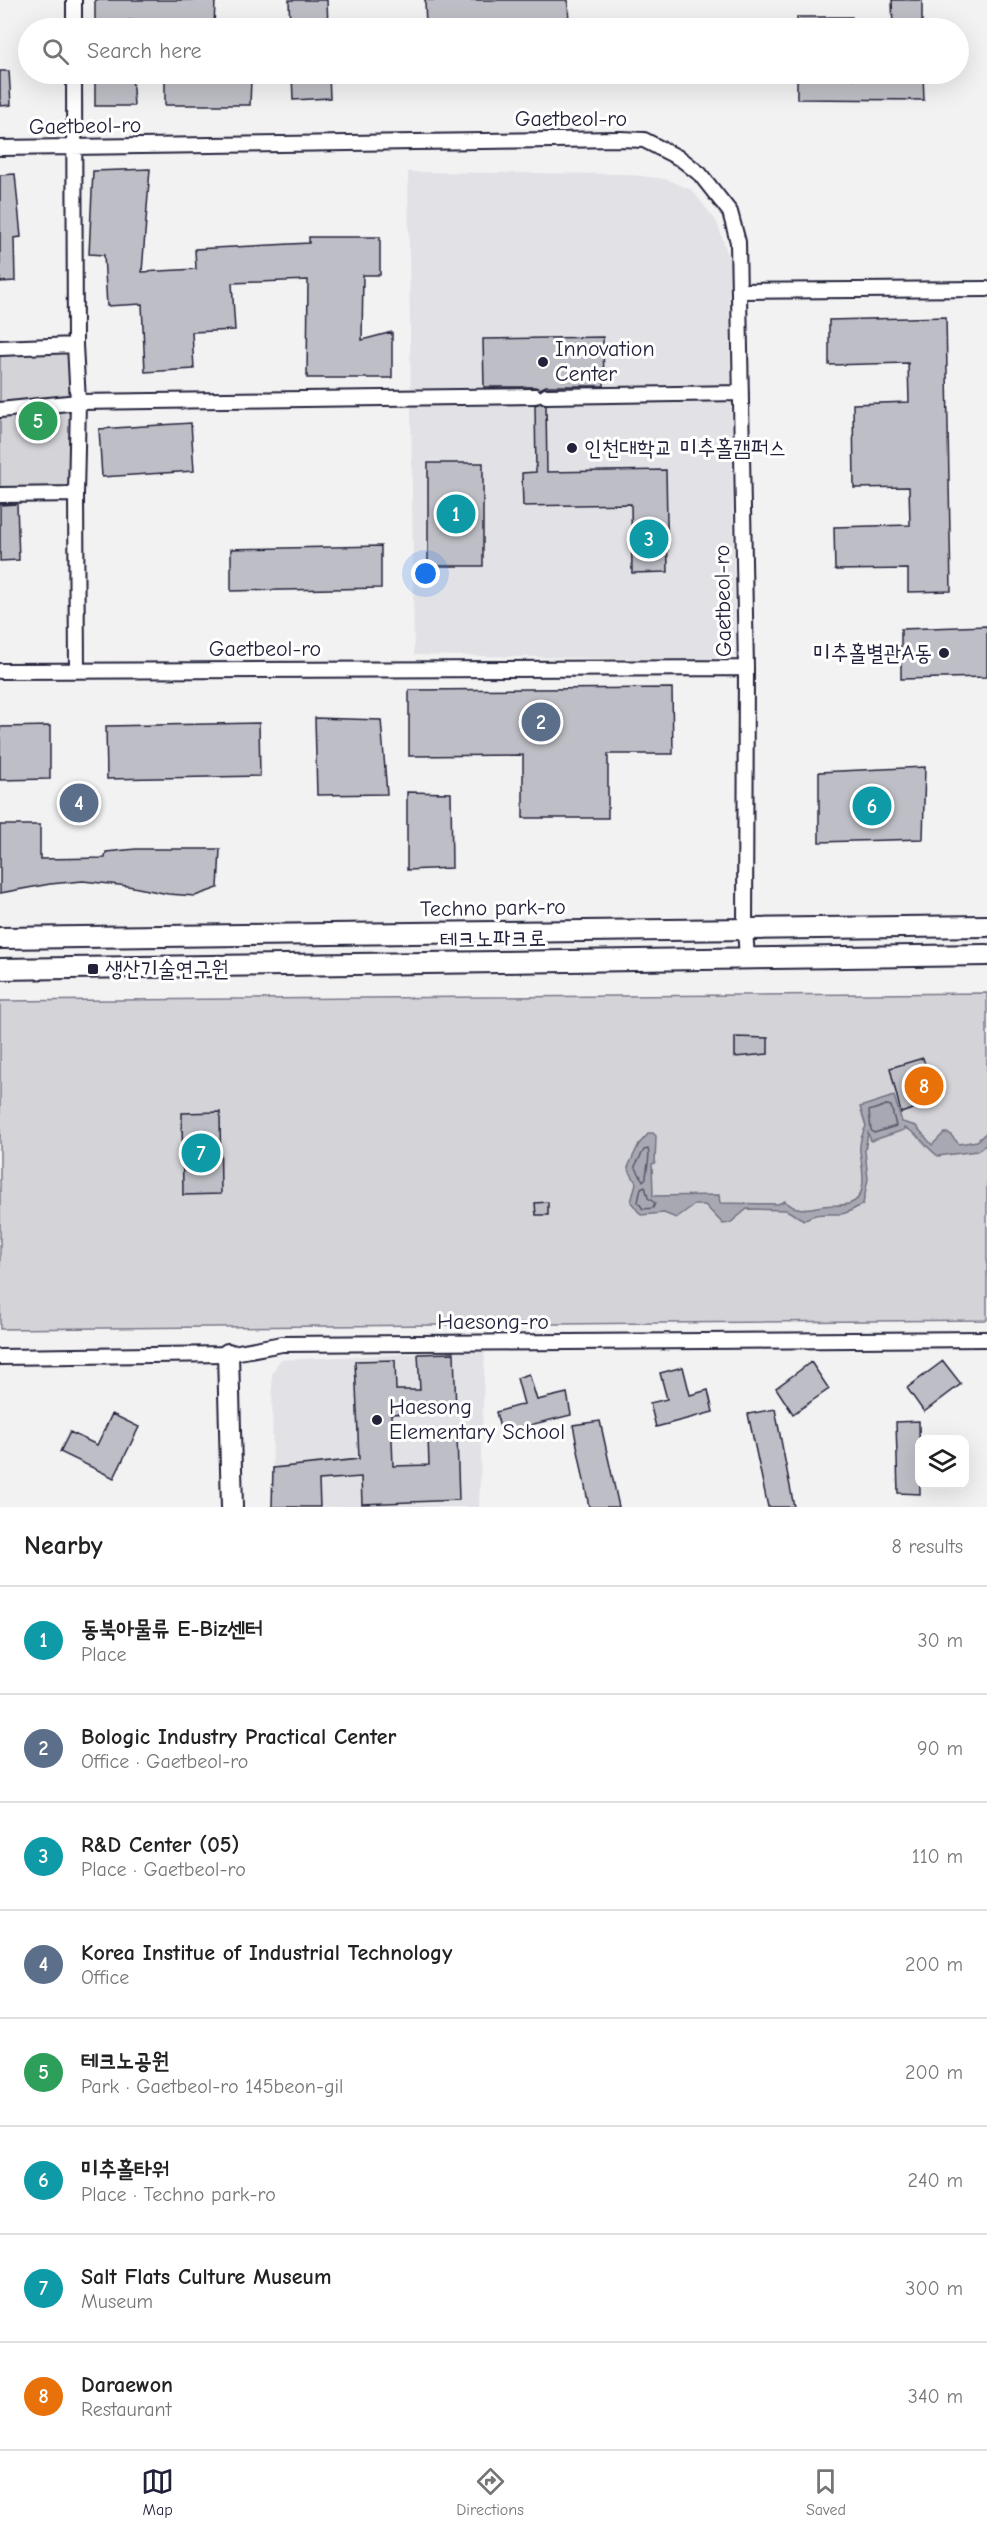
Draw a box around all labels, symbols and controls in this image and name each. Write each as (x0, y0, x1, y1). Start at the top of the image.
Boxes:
search box (18, 18, 969, 84)
icon: search (39, 35, 72, 68)
text: Search here (87, 38, 202, 64)
street label: Gaetbeol-ro (515, 106, 627, 132)
street label: Gaetbeol-ro (29, 112, 141, 140)
place label: Innovation Center (555, 336, 655, 387)
marker: Innovation Center (536, 355, 550, 369)
pin: 5 (18, 398, 57, 444)
place label: 인천대학교 미추홀캠퍼스 (584, 435, 786, 461)
marker: 인천대학교 미추홀캠퍼스 (565, 441, 579, 455)
pin: 1 (436, 492, 476, 536)
pin: 3 (630, 516, 668, 562)
street label: Gaetbeol-ro (709, 545, 737, 657)
your location (411, 559, 440, 588)
street label: Gaetbeol-ro (209, 636, 321, 662)
place label: 미추홀별관A동 (813, 640, 932, 666)
marker: 미추홀별관A동 (937, 646, 951, 660)
pin: 2 (522, 700, 560, 744)
pin: 4 (60, 780, 98, 826)
pin: 6 (852, 784, 892, 828)
street label: Techno park-ro (420, 894, 566, 922)
street label: 테크노파크로 (440, 925, 546, 953)
place label: 생산기술연구원 (105, 956, 229, 982)
marker: 생산기술연구원 (86, 962, 100, 976)
pin: 8 (904, 1064, 944, 1108)
pin: 7 (182, 1130, 220, 1176)
street label: Haesong-ro (437, 1309, 549, 1335)
place label: Haesong Elementary School (389, 1394, 565, 1445)
marker: Haesong Elementary School (370, 1413, 384, 1427)
map controls (915, 1435, 969, 1489)
button: layers (915, 1435, 969, 1489)
text: Nearby (24, 1531, 103, 1561)
text: 8 results (891, 1535, 963, 1558)
text: 동북아물류 E-Biz센터 (81, 1616, 263, 1642)
text: 1 (40, 1629, 47, 1652)
text: 30 m (917, 1629, 963, 1652)
text: Place (81, 1643, 127, 1666)
text: Bologic Industry Practical Center (81, 1724, 396, 1750)
text: 2 (39, 1737, 48, 1760)
text: 90 m (917, 1737, 963, 1760)
text: Office · Gaetbeol-ro (81, 1750, 248, 1773)
text: R&D Center (05) (81, 1832, 239, 1858)
text: 3 (39, 1845, 48, 1868)
text: 110 m (912, 1845, 963, 1868)
text: Place · Gaetbeol-ro (81, 1858, 246, 1881)
text: Korea Institue of Industrial Technology (81, 1940, 452, 1966)
text: 4 (39, 1953, 48, 1976)
text: 200 m (905, 1953, 963, 1976)
text: Office (81, 1966, 129, 1989)
text: 테크노공원 (81, 2048, 170, 2074)
text: 5 (38, 2061, 49, 2084)
text: 200 m (905, 2061, 963, 2084)
text: Park · Gaetbeol-ro 145beon-gil (81, 2075, 343, 2098)
text: 미추홀타워 (81, 2156, 170, 2182)
text: 6 (38, 2169, 49, 2192)
text: 240 m (908, 2169, 963, 2192)
text: Place · Techno park-ro (81, 2183, 276, 2206)
text: Salt Flats Culture Museum (81, 2264, 331, 2290)
text: 7 (39, 2277, 48, 2300)
text: 300 m (905, 2277, 963, 2300)
text: Museum (81, 2290, 153, 2313)
text: Daraewon (81, 2372, 173, 2398)
text: 8 (38, 2385, 49, 2408)
text: 340 m (908, 2385, 963, 2408)
text: Restaurant (81, 2398, 171, 2421)
tab: Map (141, 2465, 174, 2519)
tab: Directions (456, 2465, 524, 2519)
tab: Saved (806, 2465, 846, 2519)

